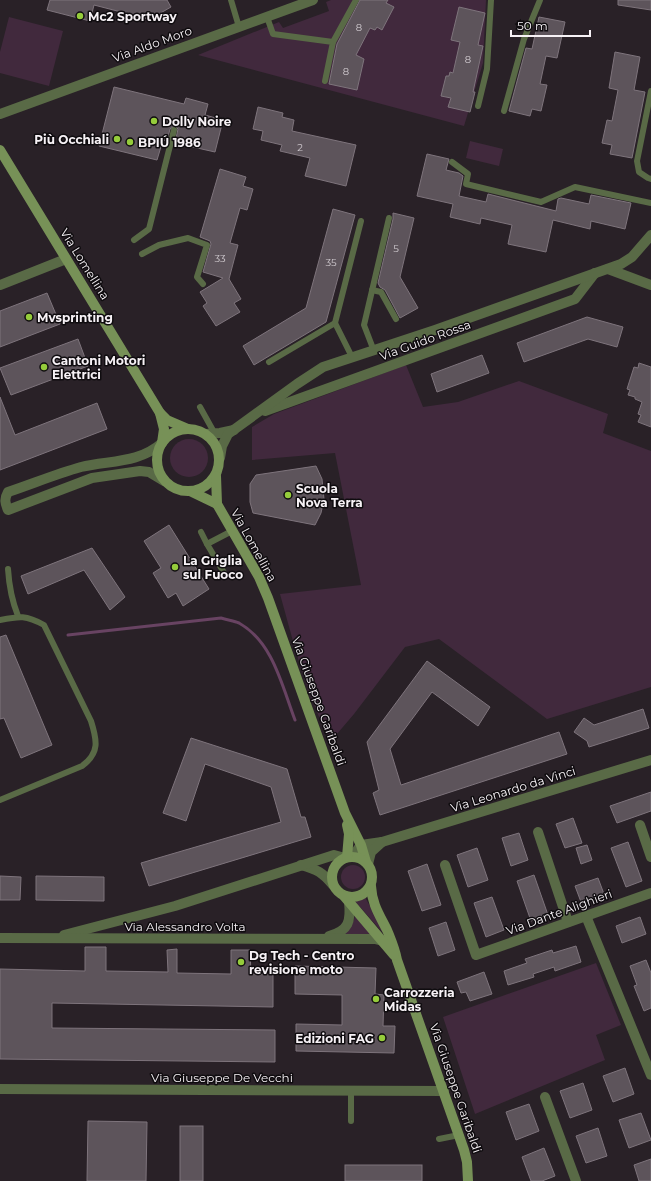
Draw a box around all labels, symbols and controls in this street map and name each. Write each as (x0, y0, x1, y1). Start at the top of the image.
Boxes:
place label: Mc2 Sportway (88, 9, 178, 24)
marker: Mc2 Sportway (75, 11, 85, 21)
scale bar (511, 12, 590, 38)
text: 50 m (517, 18, 548, 33)
house number: 8 (356, 21, 362, 34)
street label: Via Aldo Moro (110, 23, 194, 65)
house number: 8 (465, 53, 471, 66)
house number: 8 (343, 65, 349, 78)
place label: Dolly Noire (162, 114, 232, 129)
marker: Dolly Noire (149, 116, 159, 126)
place label: Più Occhiali (34, 132, 109, 147)
marker: Più Occhiali (112, 134, 122, 144)
place label: BPIÚ 1986 (138, 135, 201, 150)
marker: BPIÚ 1986 (125, 137, 135, 147)
house number: 2 (297, 141, 303, 154)
street label: Via Lomellina (57, 226, 113, 302)
house number: 5 (393, 242, 399, 255)
house number: 33 (214, 252, 226, 265)
house number: 35 (325, 256, 337, 269)
place label: Mvsprinting (37, 310, 113, 325)
marker: Mvsprinting (24, 312, 34, 322)
street label: Via Guido Rossa (377, 317, 473, 363)
place label: Cantoni Motori Elettrici (52, 353, 145, 382)
marker: Cantoni Motori Elettrici (39, 362, 49, 372)
place label: Scuola Nova Terra (296, 481, 363, 510)
marker: Scuola Nova Terra (283, 490, 293, 500)
street label: Via Lomellina (228, 506, 280, 584)
place label: La Griglia sul Fuoco (183, 553, 243, 582)
marker: La Griglia sul Fuoco (170, 562, 180, 572)
street label: Via Giuseppe Garibaldi (289, 635, 349, 767)
street label: Via Leonardo da Vinci (449, 763, 577, 815)
street label: Via Dante Alighieri (504, 886, 614, 938)
street label: Via Alessandro Volta (124, 919, 246, 934)
place label: Dg Tech - Centro revisione moto (249, 948, 354, 977)
marker: Dg Tech - Centro revisione moto (236, 957, 246, 967)
place label: Carrozzeria Midas (384, 985, 455, 1014)
marker: Carrozzeria Midas (371, 994, 381, 1004)
street label: Via Giuseppe Garibaldi (427, 1021, 485, 1155)
place label: Edizioni FAG (295, 1031, 374, 1046)
marker: Edizioni FAG (377, 1033, 387, 1043)
street label: Via Giuseppe De Vecchi (151, 1070, 293, 1085)

